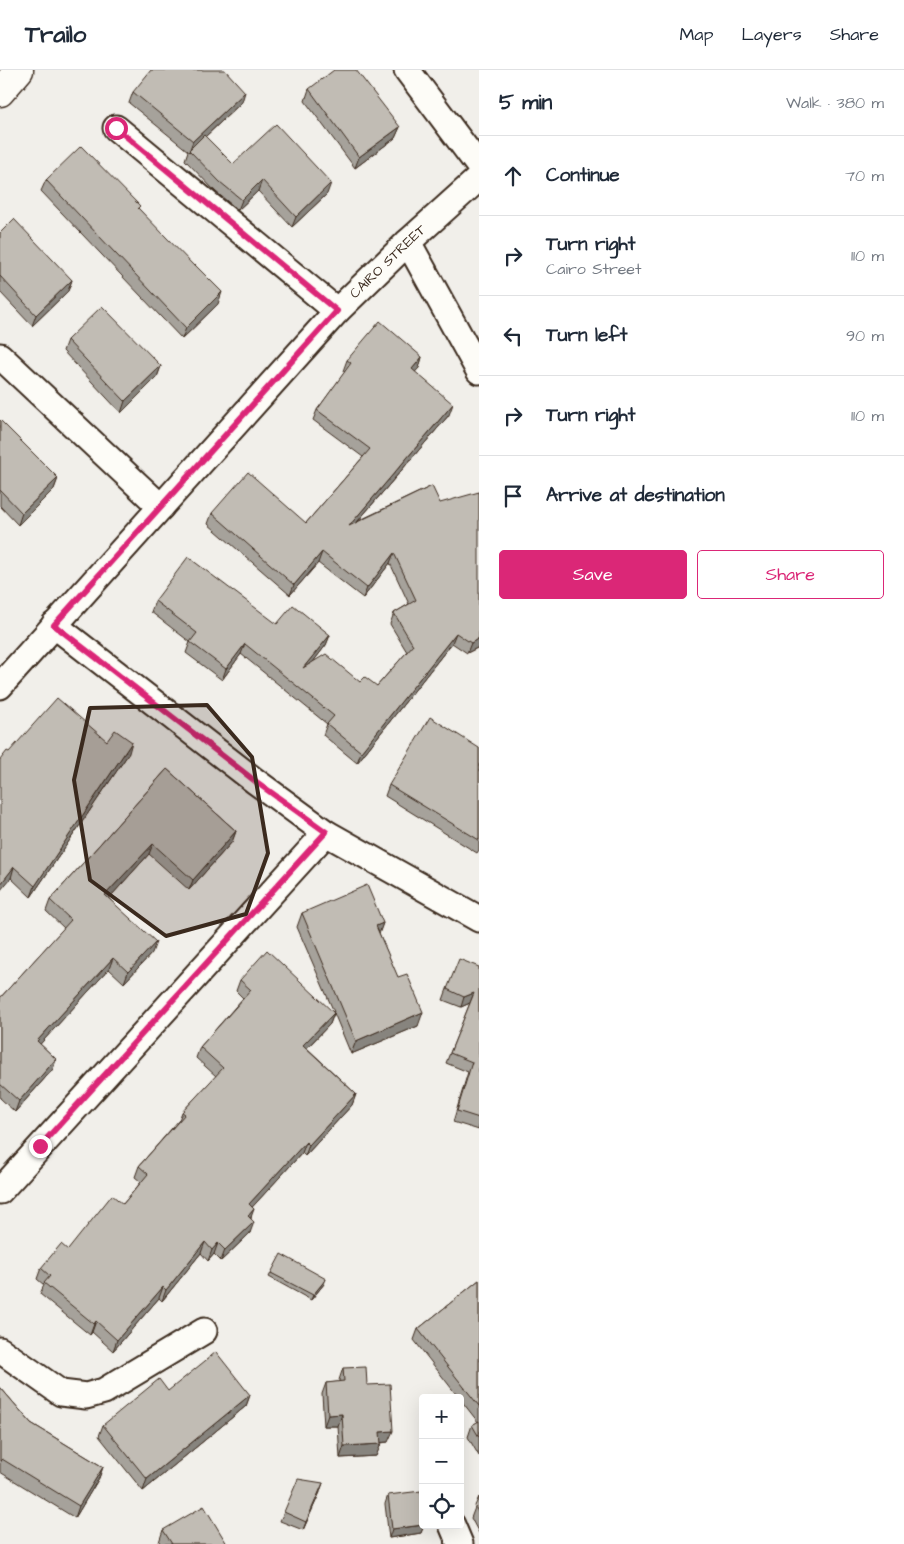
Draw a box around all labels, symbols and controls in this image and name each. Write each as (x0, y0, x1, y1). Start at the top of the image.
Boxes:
text: Trailo (25, 18, 86, 52)
text: Map (679, 22, 713, 47)
text: Layers (741, 22, 802, 47)
text: Share (830, 22, 879, 47)
text: 5 min (499, 88, 552, 117)
text: Walk · 380 m (786, 92, 884, 114)
route start (105, 117, 128, 140)
icon: ahead (499, 162, 527, 190)
text: Continue (546, 162, 620, 189)
text: 70 m (845, 165, 884, 187)
street label: CAIRO STREET (345, 220, 431, 303)
text: Turn right (546, 231, 635, 258)
icon: right (499, 242, 527, 270)
text: 110 m (851, 245, 884, 267)
text: Cairo Street (546, 258, 641, 280)
icon: left (499, 322, 527, 350)
text: Turn left (546, 322, 627, 349)
text: 90 m (846, 325, 884, 347)
icon: right (499, 402, 527, 430)
text: Turn right (546, 402, 635, 429)
text: 110 m (851, 405, 884, 427)
icon: arrive (499, 482, 527, 510)
text: Arrive at destination (546, 482, 725, 509)
button: Save (499, 550, 687, 599)
button: Share (697, 550, 884, 599)
route end (29, 1135, 52, 1158)
map controls (419, 1394, 464, 1529)
button: + (419, 1394, 464, 1439)
button: − (419, 1439, 464, 1484)
button: locate (419, 1484, 464, 1529)

